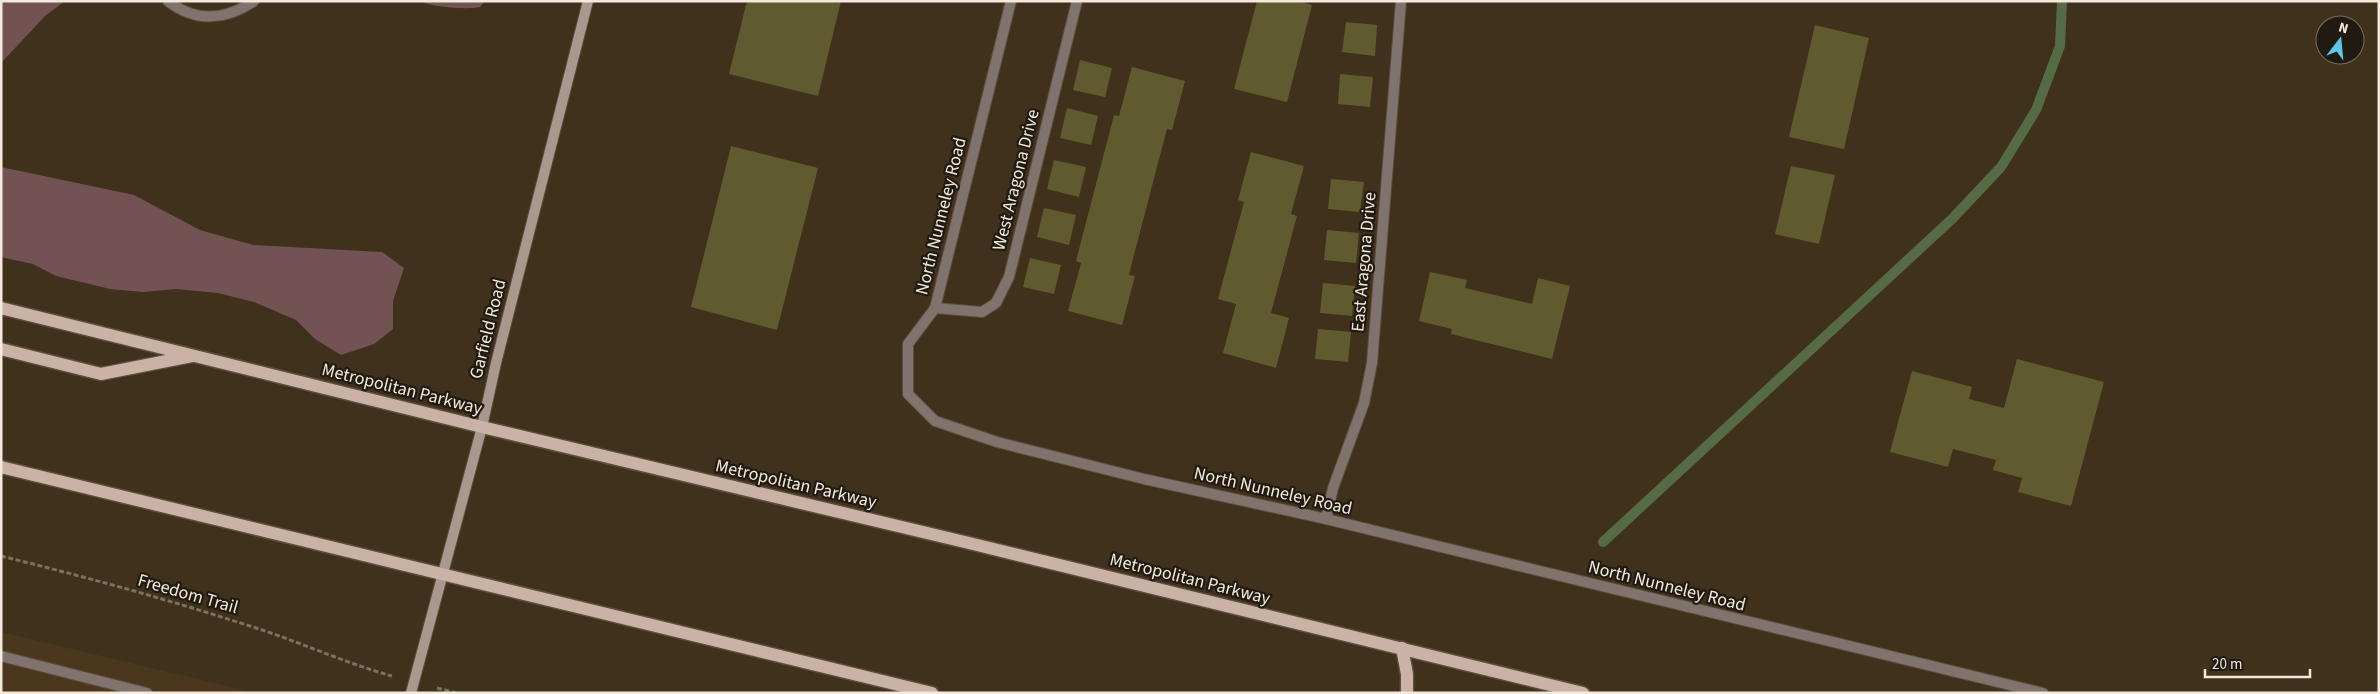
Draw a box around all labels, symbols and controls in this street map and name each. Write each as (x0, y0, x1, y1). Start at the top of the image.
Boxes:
north arrow (2315, 15, 2365, 65)
text: N (2336, 18, 2351, 39)
street label: West Aragona Drive (986, 107, 1046, 253)
street label: North Nunneley Road (909, 135, 973, 297)
street label: East Aragona Drive (1345, 191, 1383, 333)
street label: Garfield Road (464, 277, 512, 381)
street label: Metropolitan Parkway (319, 357, 485, 421)
street label: Metropolitan Parkway (713, 453, 880, 515)
street label: North Nunneley Road (1192, 461, 1354, 521)
street label: Metropolitan Parkway (1107, 547, 1273, 611)
street label: North Nunneley Road (1586, 554, 1748, 618)
street label: Freedom Trail (135, 568, 241, 620)
scale bar (2205, 646, 2310, 678)
text: 20 m (2212, 654, 2242, 675)

